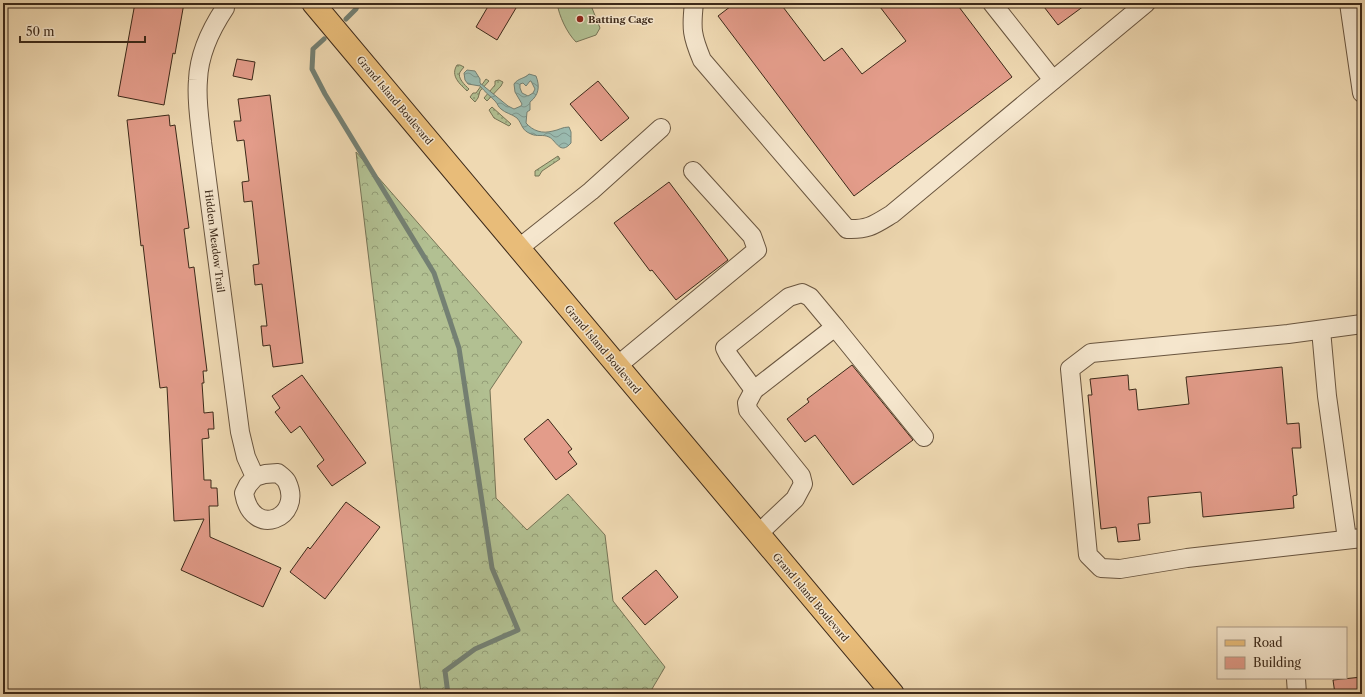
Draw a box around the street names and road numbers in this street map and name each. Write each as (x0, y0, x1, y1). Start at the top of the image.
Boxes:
street label: Grand Island Boulevard (354, 53, 436, 147)
street label: Hidden Meadow Trail (202, 189, 227, 293)
street label: Grand Island Boulevard (562, 302, 644, 396)
street label: Grand Island Boulevard (770, 550, 852, 644)

